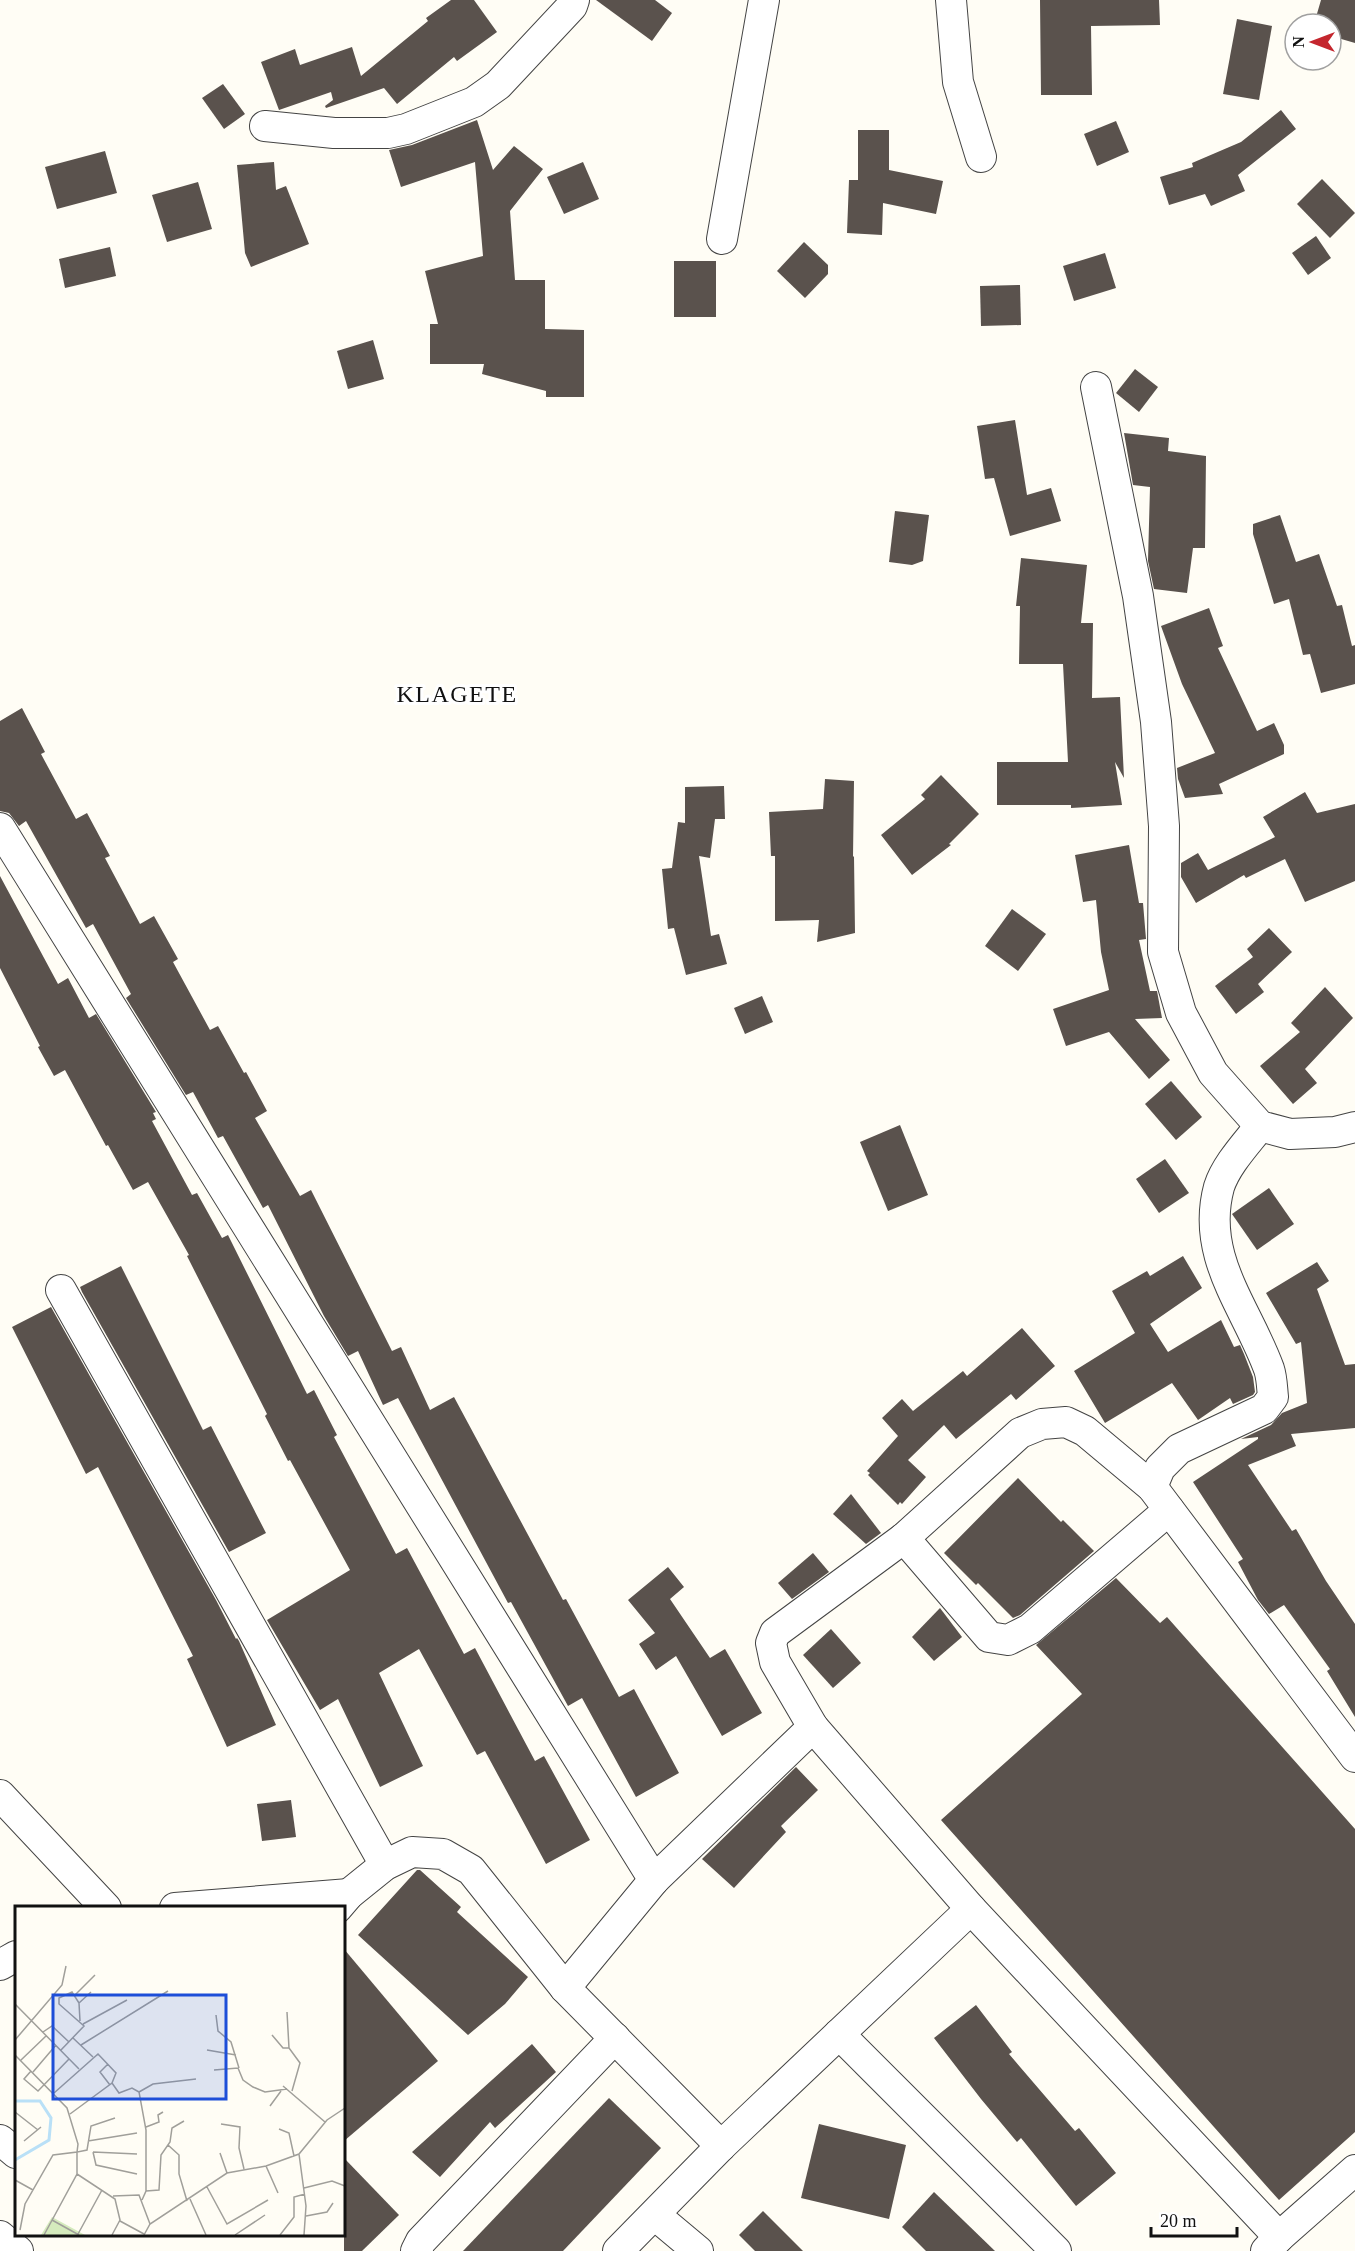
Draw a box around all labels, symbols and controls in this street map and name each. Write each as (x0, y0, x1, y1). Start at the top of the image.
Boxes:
north arrow (1283, 12, 1343, 72)
text: N (1290, 36, 1307, 48)
district label: KLAGETE (396, 681, 518, 707)
inset map (15, 1906, 345, 2236)
scale bar (1151, 2200, 1236, 2238)
text: 20 m (1160, 2211, 1197, 2231)

